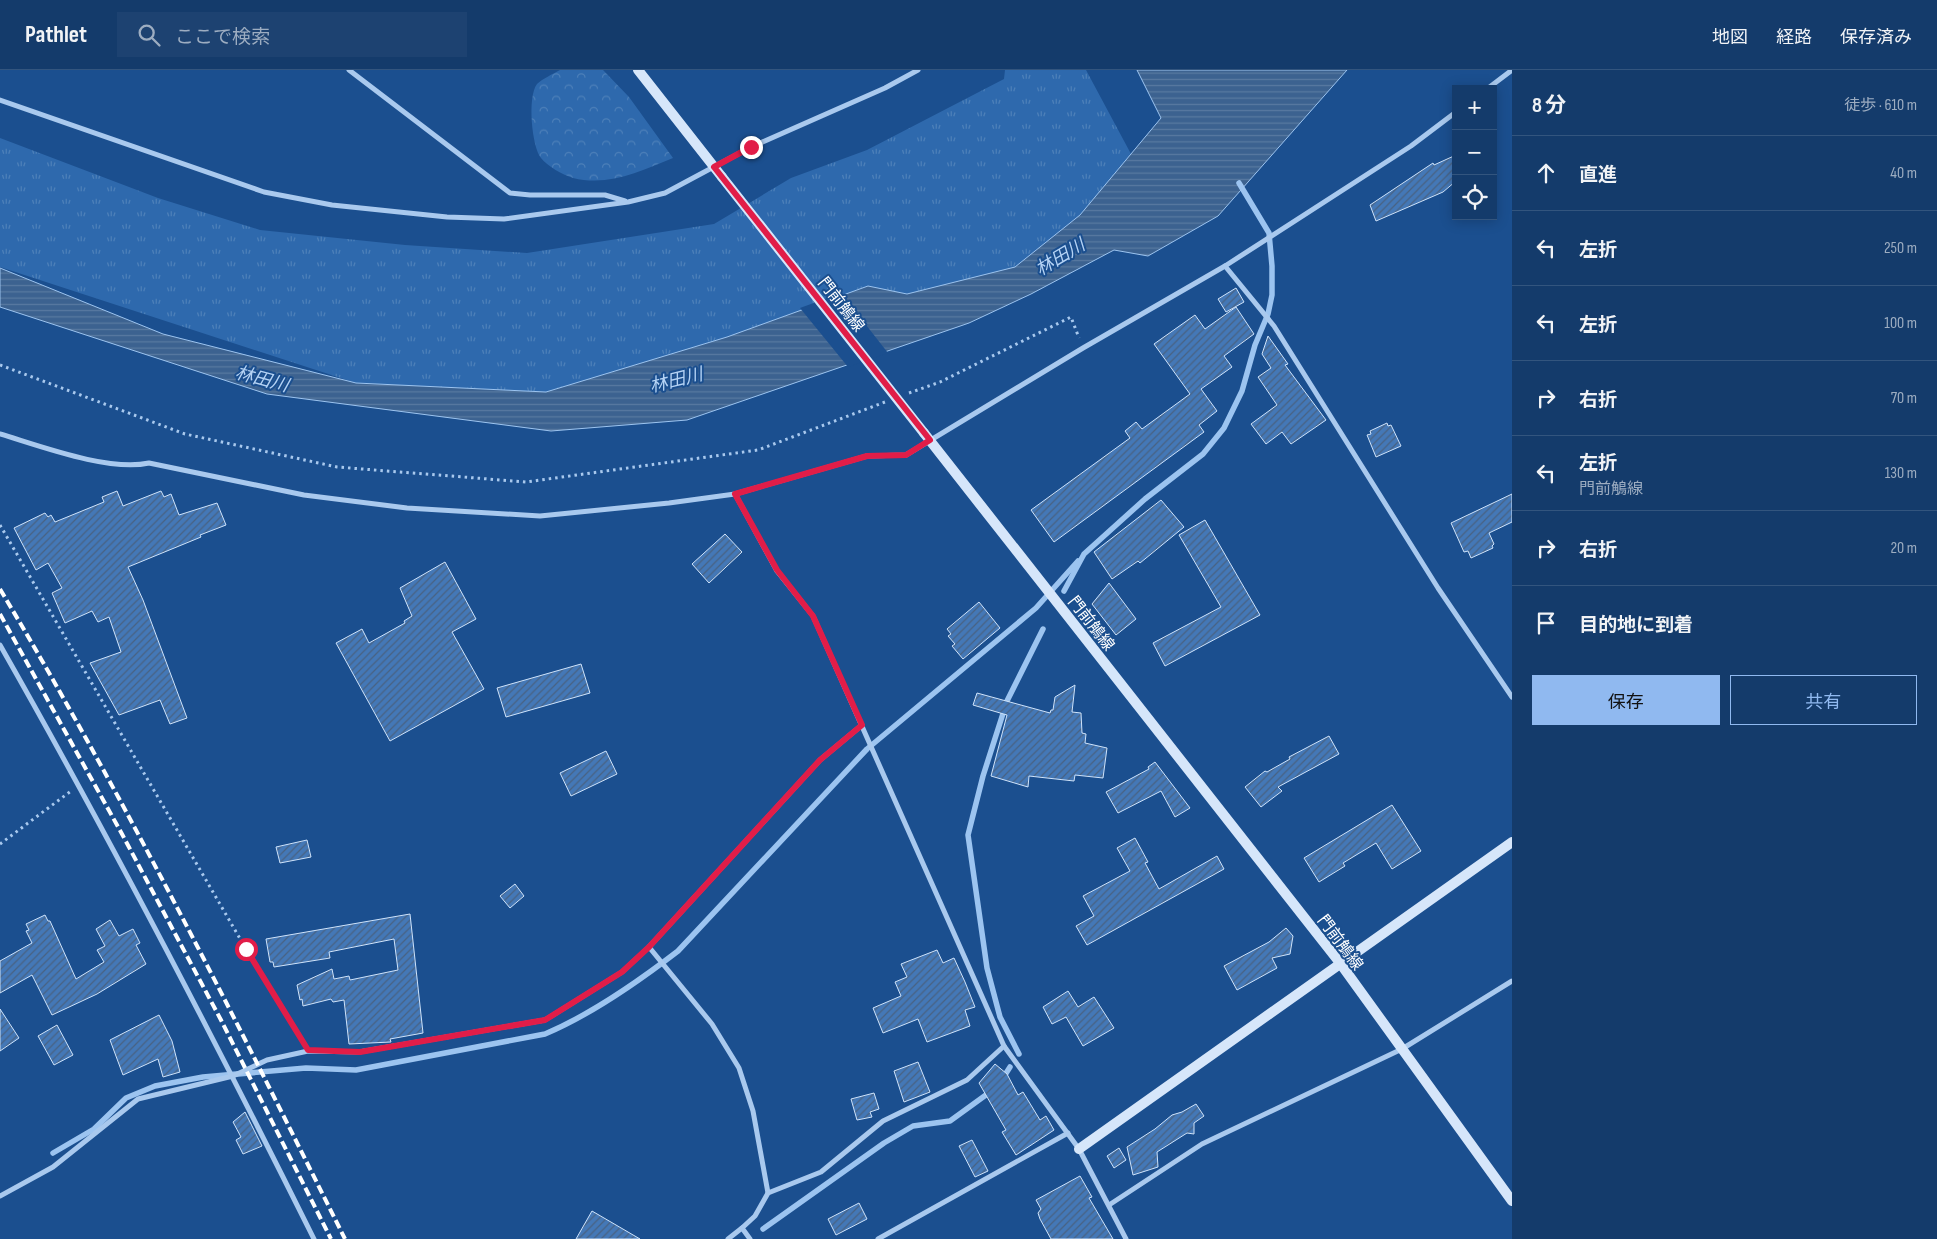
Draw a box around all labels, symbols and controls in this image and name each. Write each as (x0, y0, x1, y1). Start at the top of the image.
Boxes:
search box (117, 12, 467, 57)
text: Pathlet (25, 20, 87, 49)
icon: search (135, 21, 163, 49)
text: ここで検索 (175, 26, 270, 49)
text: 地図 (1712, 27, 1748, 48)
text: 経路 (1776, 27, 1812, 48)
text: 保存済み (1840, 27, 1912, 48)
map controls (1452, 85, 1497, 220)
button: + (1452, 85, 1497, 130)
text: 8 分 (1532, 93, 1566, 118)
text: 徒歩 · 610 m (1844, 96, 1917, 115)
button: − (1452, 130, 1497, 175)
route end (740, 136, 763, 159)
icon: ahead (1532, 159, 1560, 187)
text: 直進 (1579, 164, 1617, 187)
text: 40 m (1890, 164, 1917, 183)
button: locate (1452, 175, 1497, 220)
water label: 林田川 (1032, 233, 1091, 280)
icon: left (1532, 234, 1560, 262)
text: 左折 (1579, 239, 1617, 262)
text: 250 m (1884, 239, 1917, 258)
street label: 門前鵤線 (814, 274, 868, 336)
icon: left (1532, 309, 1560, 337)
text: 左折 (1579, 314, 1617, 337)
text: 100 m (1884, 314, 1917, 333)
water label: 林田川 (233, 362, 293, 397)
water label: 林田川 (647, 363, 707, 397)
icon: right (1532, 384, 1560, 412)
text: 右折 (1579, 389, 1617, 412)
text: 70 m (1891, 389, 1917, 408)
text: 左折 (1579, 452, 1617, 475)
icon: left (1532, 459, 1560, 487)
text: 130 m (1885, 464, 1917, 483)
text: 門前鵤線 (1579, 480, 1643, 499)
icon: right (1532, 534, 1560, 562)
text: 右折 (1579, 539, 1617, 562)
text: 20 m (1890, 539, 1917, 558)
street label: 門前鵤線 (1064, 593, 1118, 655)
icon: arrive (1532, 609, 1560, 637)
text: 目的地に到着 (1579, 614, 1693, 637)
button: 保存 (1532, 675, 1720, 725)
button: 共有 (1730, 675, 1917, 725)
street label: 門前鵤線 (1313, 912, 1367, 974)
route start (235, 938, 258, 961)

